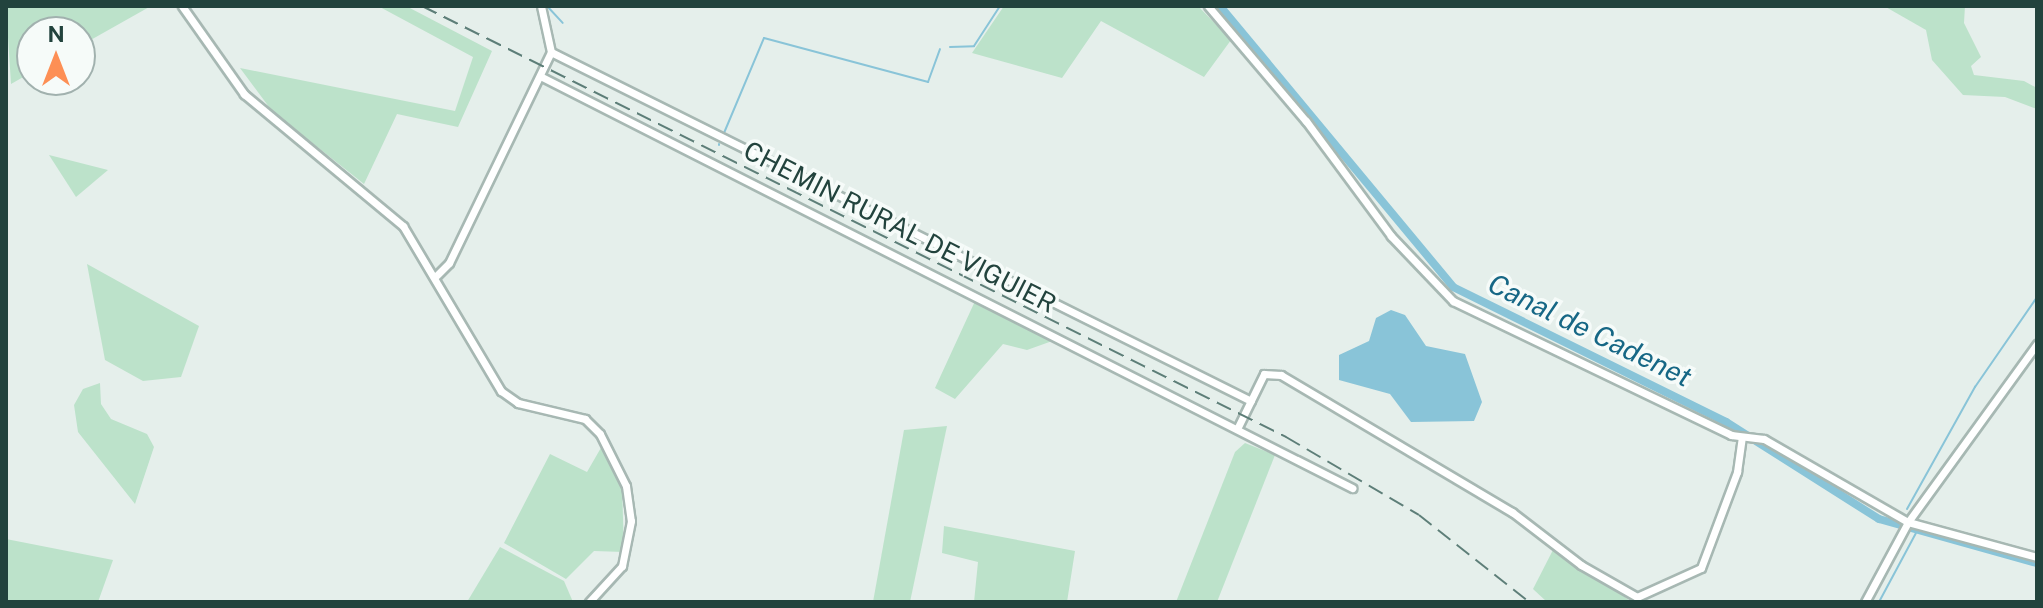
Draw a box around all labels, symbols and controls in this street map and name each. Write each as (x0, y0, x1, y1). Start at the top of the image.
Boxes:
north arrow (16, 16, 96, 96)
text: N (47, 21, 65, 47)
street label: CHEMIN RURAL DE VIGUIER (738, 134, 1062, 320)
water label: Canal de Cadenet (1483, 266, 1697, 394)

